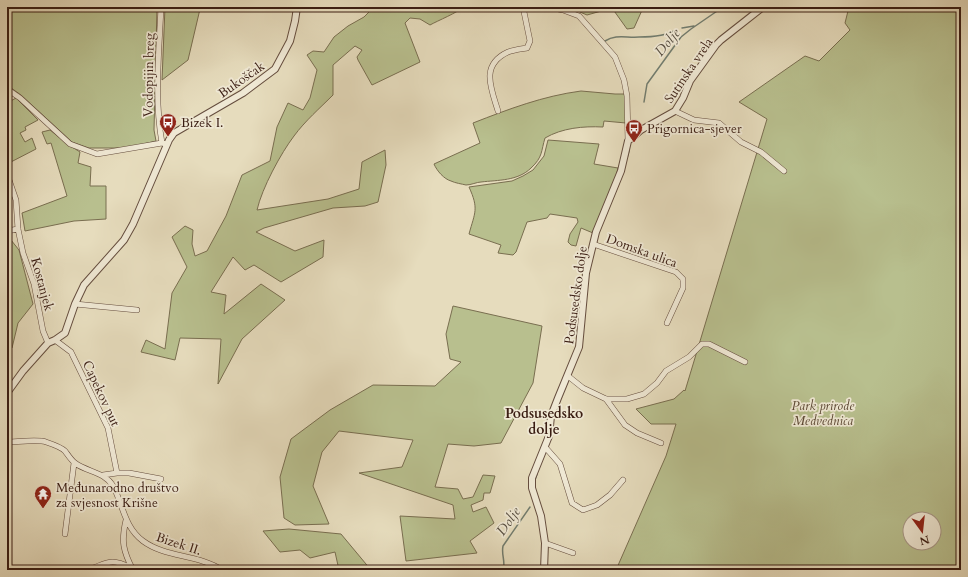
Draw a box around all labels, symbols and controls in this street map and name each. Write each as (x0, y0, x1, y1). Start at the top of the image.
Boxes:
water label: Dolje (650, 24, 685, 60)
street label: Vodopijin breg (139, 32, 159, 117)
street label: Sutinska vrela (660, 34, 718, 107)
street label: Bukoščak (215, 57, 268, 102)
bus stop icon: Bizek I. (158, 112, 178, 137)
place label: Bizek I. (181, 114, 223, 132)
bus stop icon: Prigornica-sjever (624, 118, 644, 143)
place label: Prigornica-sjever (647, 120, 742, 138)
street label: Domska ulica (604, 230, 680, 272)
street label: Podsusedsko dolje (560, 245, 592, 345)
street label: Kostanjek (26, 256, 58, 313)
street label: Capekov put (78, 358, 124, 429)
park label: Park prirode Medvednica (792, 397, 855, 430)
district label: Podsusedsko dolje (505, 404, 583, 439)
place label: Međunarodno društvo za svjesnost Krišne (56, 479, 179, 512)
temple icon: Međunarodno društvo za svjesnost Krišne (33, 484, 53, 509)
water label: Dolje (492, 503, 525, 539)
north arrow (902, 511, 942, 551)
street label: Bizek II. (154, 528, 204, 560)
text: N (917, 532, 931, 549)

